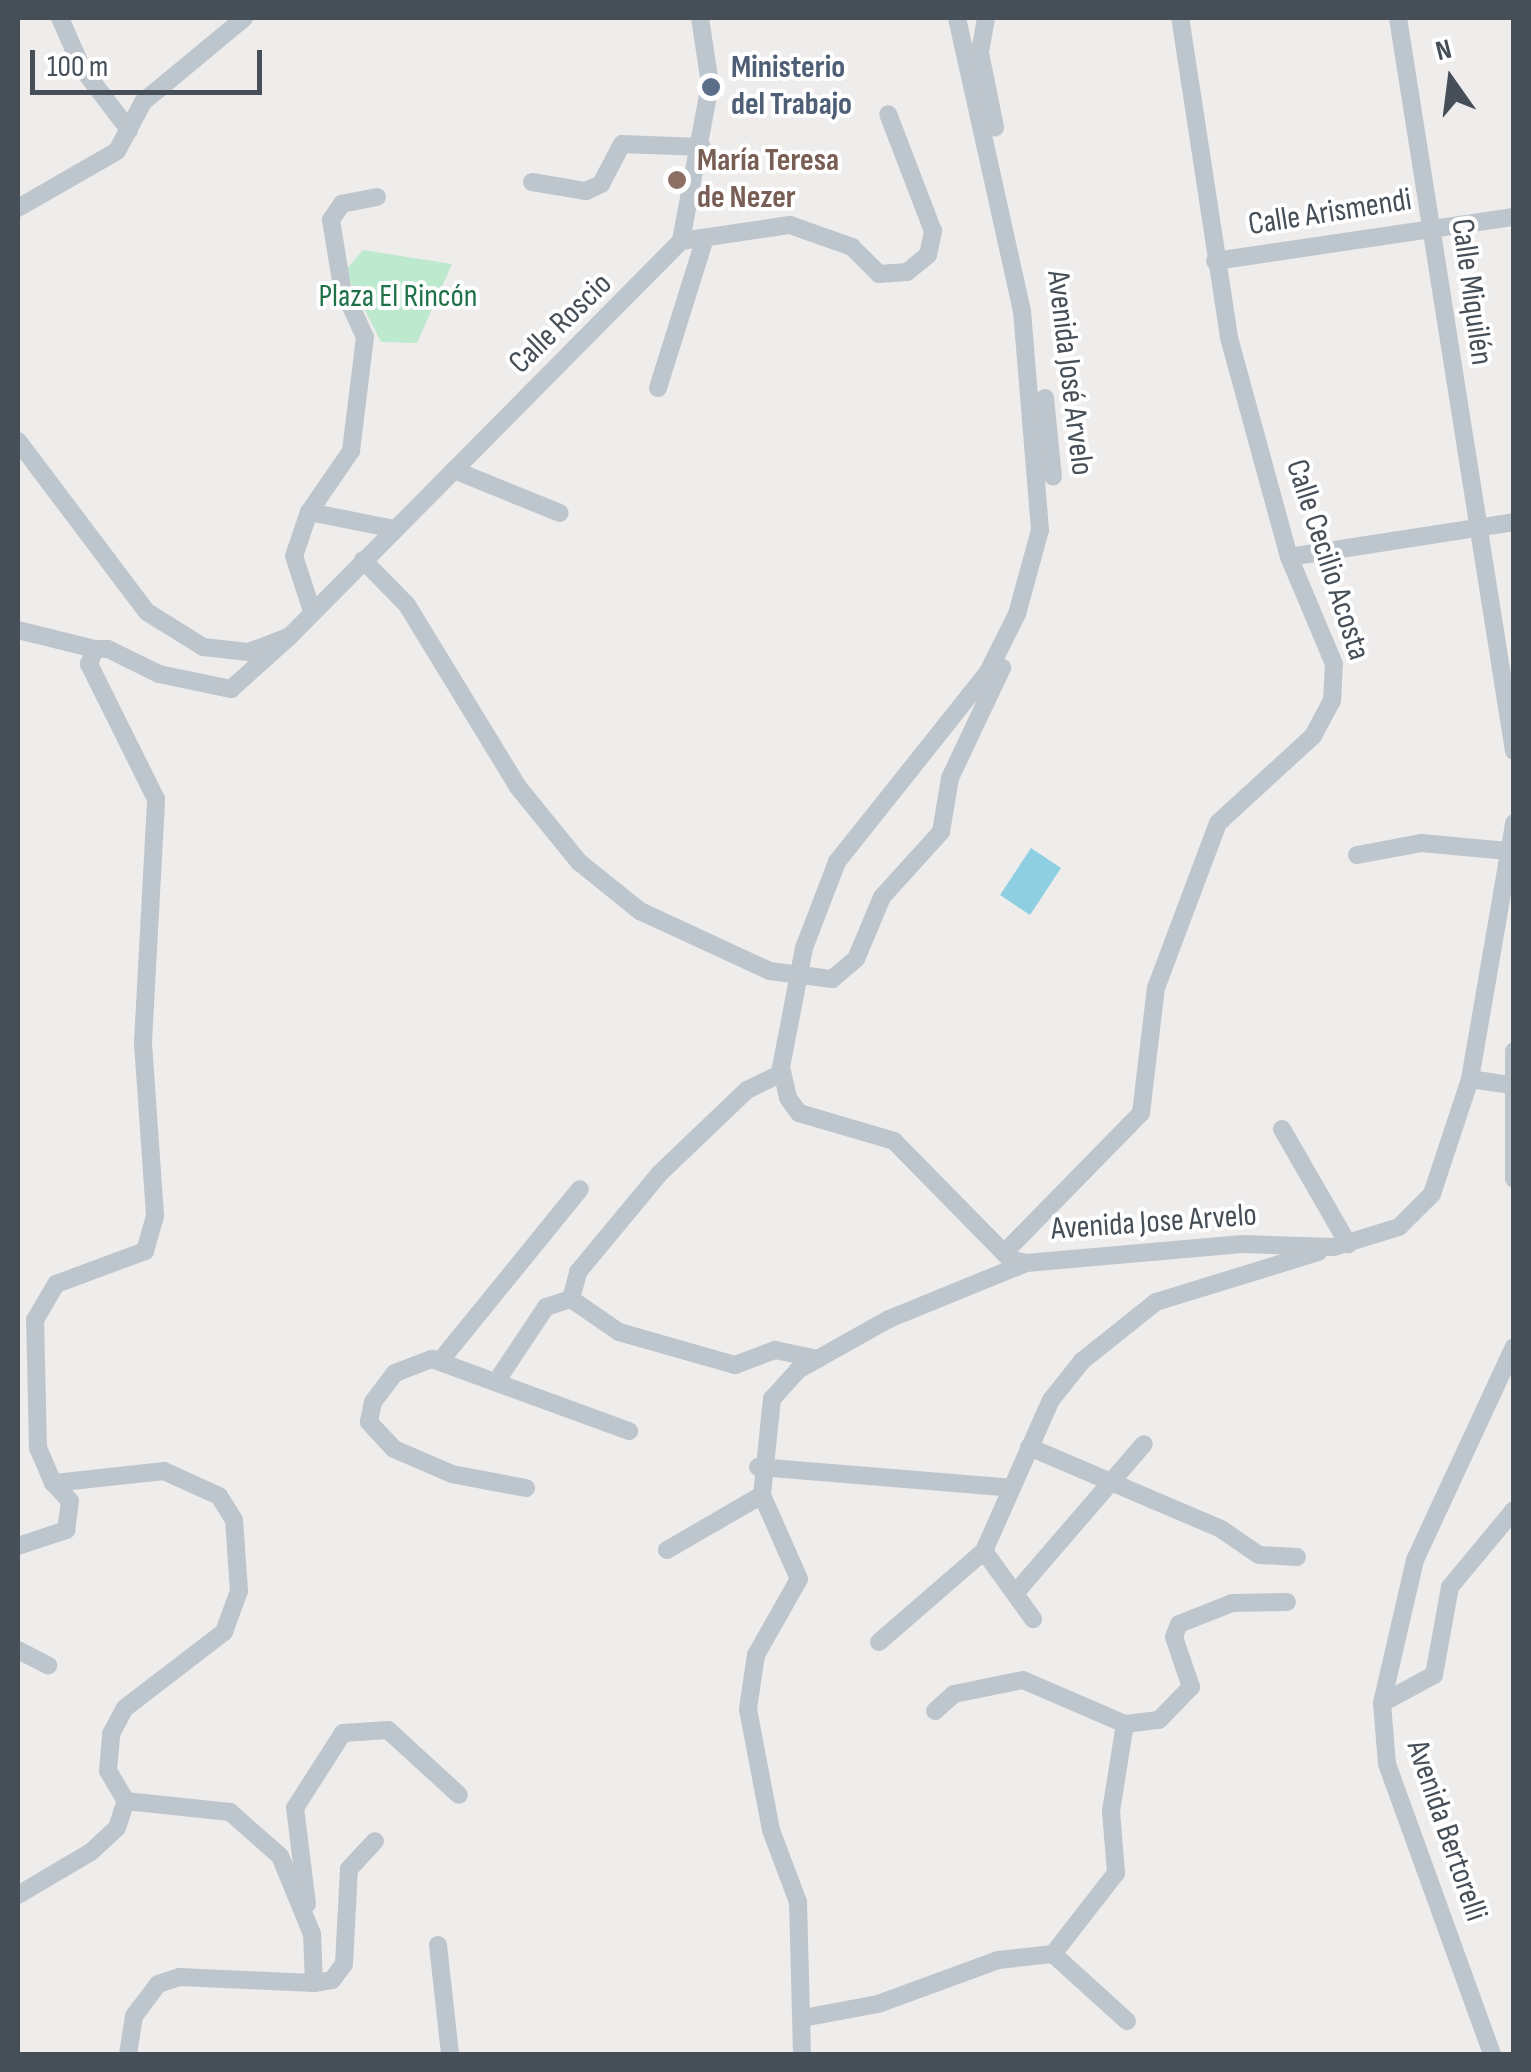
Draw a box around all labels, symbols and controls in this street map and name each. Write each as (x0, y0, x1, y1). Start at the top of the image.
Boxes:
scale bar (35, 30, 268, 92)
north arrow (1401, 30, 1501, 130)
text: N (1432, 33, 1455, 68)
text: 100 m (47, 49, 108, 85)
place label: Ministerio del Trabajo (731, 50, 852, 125)
marker: Ministerio del Trabajo (700, 76, 722, 98)
place label: María Teresa de Nezer (697, 143, 839, 218)
marker: María Teresa de Nezer (666, 169, 688, 191)
street label: Calle Arismendi (1246, 181, 1414, 245)
street label: Calle Miquilén (1442, 216, 1500, 368)
street label: Calle Roscio (501, 266, 621, 382)
street label: Avenida José Arvelo (1037, 268, 1101, 478)
park label: Plaza El Rincón (319, 278, 477, 316)
street label: Calle Cecilio Acosta (1277, 455, 1377, 665)
street label: Avenida Jose Arvelo (1050, 1197, 1258, 1249)
street label: Avenida Bertorelli (1397, 1736, 1495, 1926)

